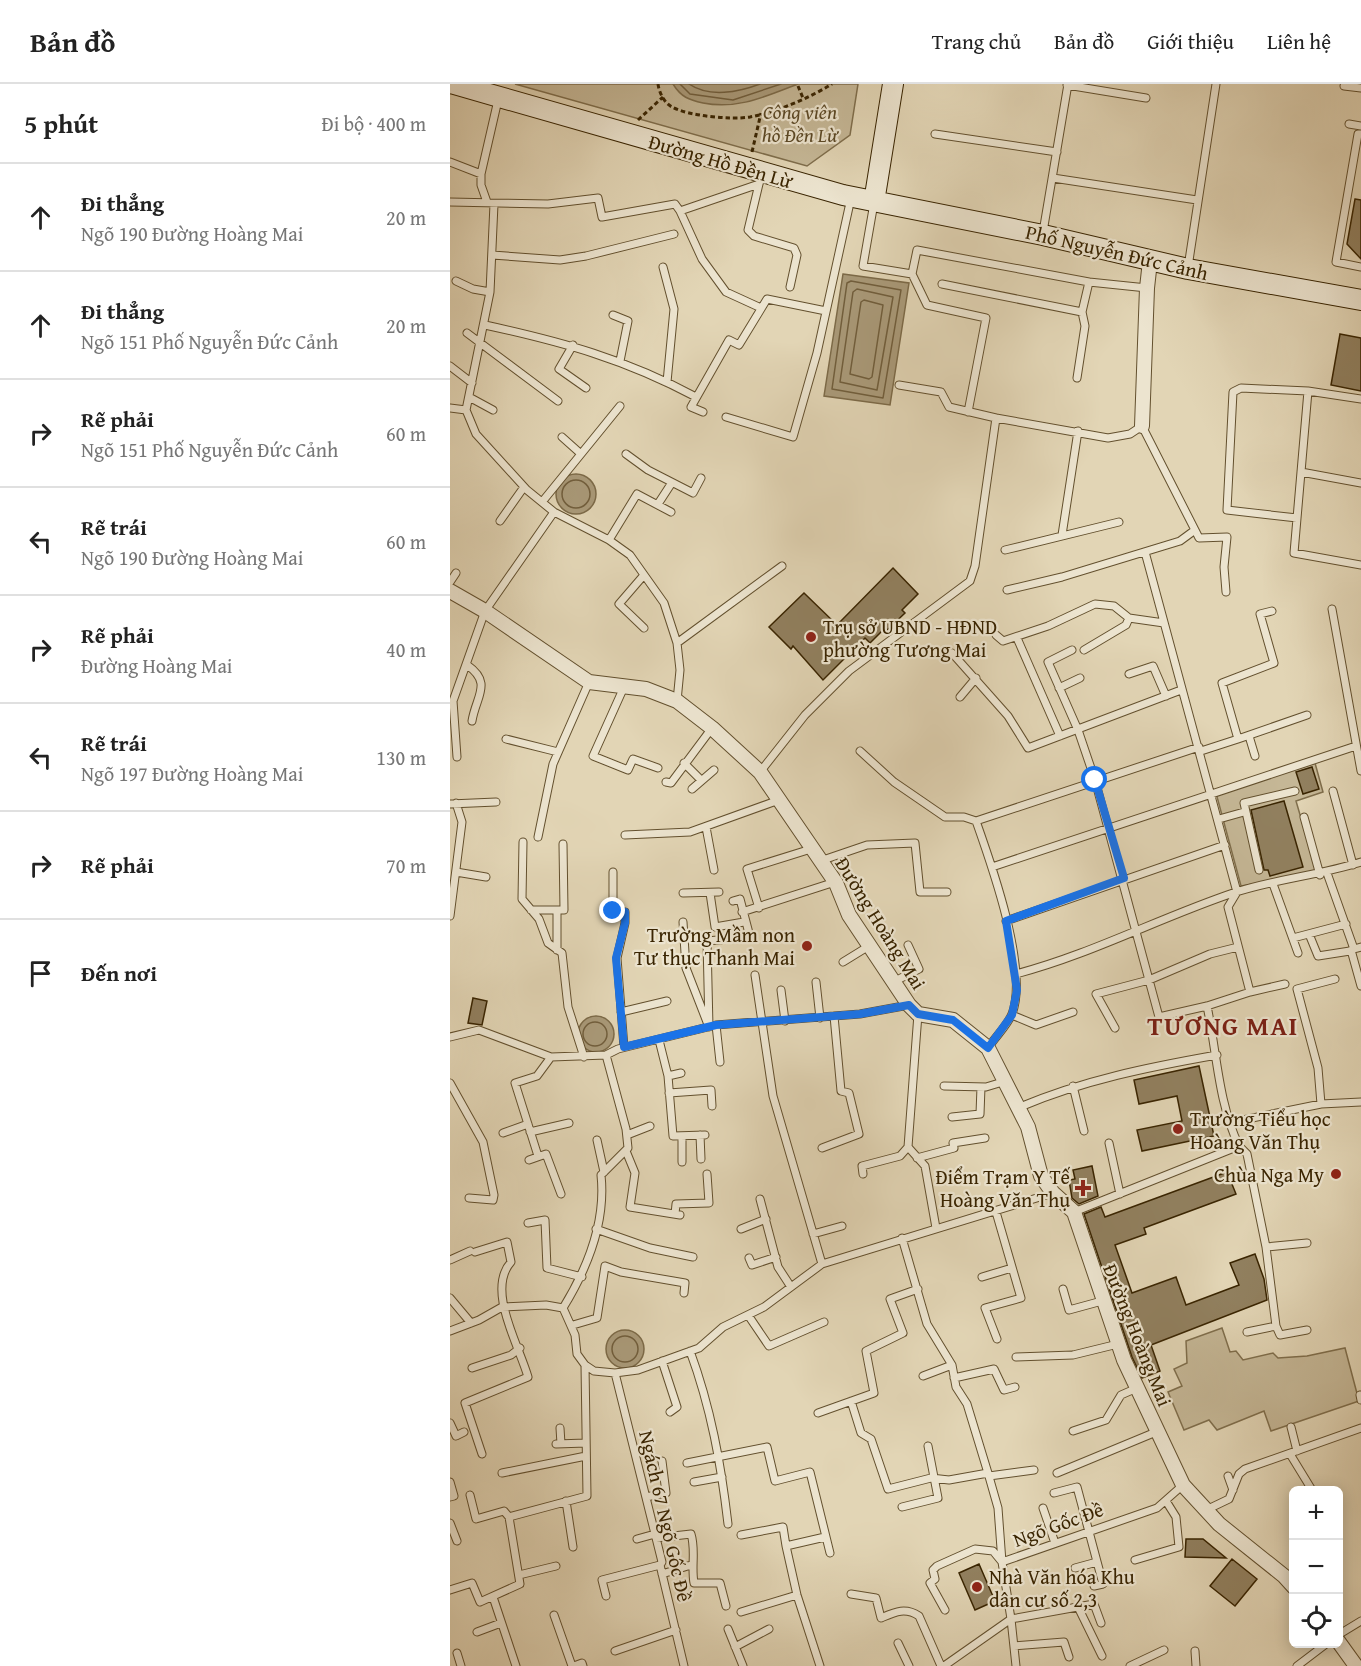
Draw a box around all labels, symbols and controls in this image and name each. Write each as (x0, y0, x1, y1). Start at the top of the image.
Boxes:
text: Bản đồ (30, 21, 115, 62)
text: Trang chủ (932, 26, 1021, 57)
text: Bản đồ (1054, 26, 1114, 57)
text: Giới thiệu (1147, 26, 1234, 57)
text: Liên hệ (1267, 26, 1331, 57)
park label: Công viên hồ Đền Lừ (762, 97, 839, 149)
text: 5 phút (24, 104, 98, 143)
text: Đi bộ · 400 m (322, 109, 426, 138)
street label: Đường Hồ Đền Lừ (645, 127, 797, 196)
text: Đi thẳng (81, 187, 164, 219)
icon: ahead (24, 201, 57, 234)
text: 20 m (386, 203, 426, 232)
street label: Phố Nguyễn Đức Cảnh (1023, 217, 1211, 287)
text: Ngõ 190 Đường Hoàng Mai (81, 219, 303, 248)
text: Đi thẳng (81, 295, 164, 327)
icon: ahead (24, 309, 57, 342)
text: 20 m (386, 311, 426, 340)
text: Ngõ 151 Phố Nguyễn Đức Cảnh (81, 327, 338, 356)
text: Rẽ phải (81, 403, 154, 435)
icon: right (24, 417, 57, 450)
text: 60 m (386, 419, 426, 448)
text: Ngõ 151 Phố Nguyễn Đức Cảnh (81, 435, 338, 464)
text: Rẽ trái (81, 511, 147, 543)
icon: left (24, 525, 57, 558)
text: 60 m (386, 527, 426, 556)
text: Ngõ 190 Đường Hoàng Mai (81, 543, 303, 572)
place label: Trụ sở UBND - HĐND phường Tương Mai (823, 612, 997, 664)
text: Rẽ phải (81, 619, 154, 651)
marker: Trụ sở UBND - HĐND phường Tương Mai (804, 630, 818, 644)
icon: right (24, 633, 57, 666)
text: 40 m (386, 635, 426, 664)
text: Đường Hoàng Mai (81, 651, 232, 680)
text: Rẽ trái (81, 727, 147, 759)
icon: left (24, 741, 57, 774)
text: 130 m (376, 743, 426, 772)
text: Ngõ 197 Đường Hoàng Mai (81, 759, 303, 788)
route start (1081, 766, 1107, 792)
icon: right (24, 849, 57, 882)
text: Rẽ phải (81, 849, 154, 881)
text: 70 m (386, 851, 426, 880)
street label: Đường Hoàng Mai (829, 851, 934, 995)
route end (599, 897, 625, 923)
place label: Trường Mầm non Tư thục Thanh Mai (634, 920, 795, 972)
marker: Trường Mầm non Tư thục Thanh Mai (800, 939, 814, 953)
icon: arrive (24, 957, 57, 990)
text: Đến nơi (81, 957, 157, 989)
district label: TƯƠNG MAI (1147, 1006, 1299, 1045)
place label: Trường Tiểu học Hoàng Văn Thụ (1190, 1104, 1331, 1156)
marker: Trường Tiểu học Hoàng Văn Thụ (1171, 1122, 1185, 1136)
place label: Chùa Nga My (1214, 1160, 1324, 1189)
place label: Điểm Trạm Y Tế Hoàng Văn Thụ (935, 1162, 1071, 1214)
marker: Chùa Nga My (1329, 1167, 1343, 1181)
marker: Điểm Trạm Y Tế Hoàng Văn Thụ (1074, 1179, 1092, 1197)
street label: Đường Hoàng Mai (1096, 1259, 1180, 1411)
street label: Ngách 67 Ngõ Gốc Đề (632, 1428, 700, 1604)
map controls (1289, 1486, 1343, 1648)
button: + (1289, 1486, 1343, 1540)
street label: Ngõ Gốc Đề (1009, 1494, 1107, 1554)
button: − (1289, 1540, 1343, 1594)
place label: Nhà Văn hóa Khu dân cư số 2,3 (989, 1562, 1135, 1614)
marker: Nhà Văn hóa Khu dân cư số 2,3 (970, 1580, 984, 1594)
button: locate (1289, 1594, 1343, 1648)

